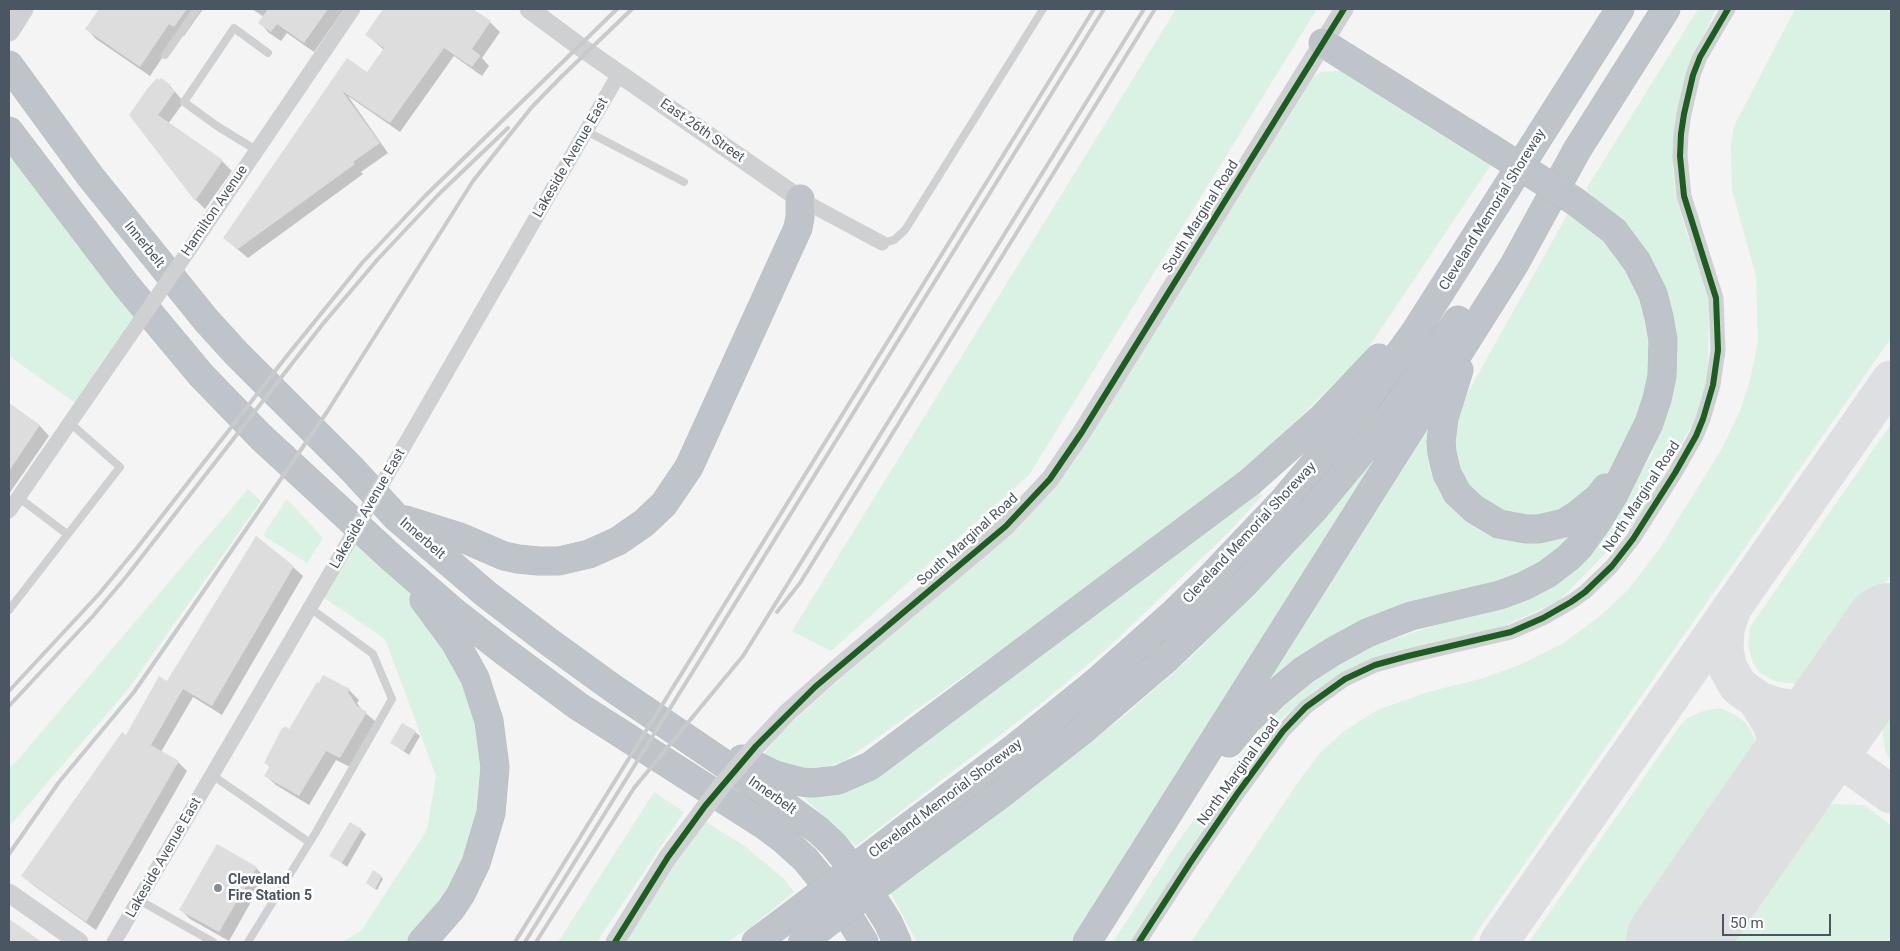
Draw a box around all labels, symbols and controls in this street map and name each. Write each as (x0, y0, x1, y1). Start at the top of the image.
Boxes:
street label: Lakeside Avenue East (530, 95, 612, 221)
street label: East 26th Street (657, 96, 747, 166)
street label: Cleveland Memorial Shoreway (1436, 126, 1550, 294)
street label: South Marginal Road (1159, 157, 1243, 277)
street label: Hamilton Avenue (178, 162, 252, 260)
street label: Innerbelt (120, 218, 168, 272)
street label: North Marginal Road (1600, 438, 1684, 556)
street label: Lakeside Avenue East (327, 446, 409, 572)
street label: Cleveland Memorial Shoreway (1180, 459, 1320, 607)
street label: South Marginal Road (914, 490, 1022, 590)
street label: Innerbelt (396, 515, 448, 563)
street label: North Marginal Road (1194, 715, 1284, 829)
street label: Cleveland Memorial Shoreway (866, 736, 1026, 862)
street label: Innerbelt (745, 773, 799, 819)
street label: Lakeside Avenue East (123, 795, 205, 921)
place label: Cleveland Fire Station 5 (228, 872, 312, 904)
marker: Cleveland Fire Station 5 (212, 882, 224, 894)
scale bar (1725, 904, 1834, 936)
text: 50 m (1730, 914, 1764, 932)

